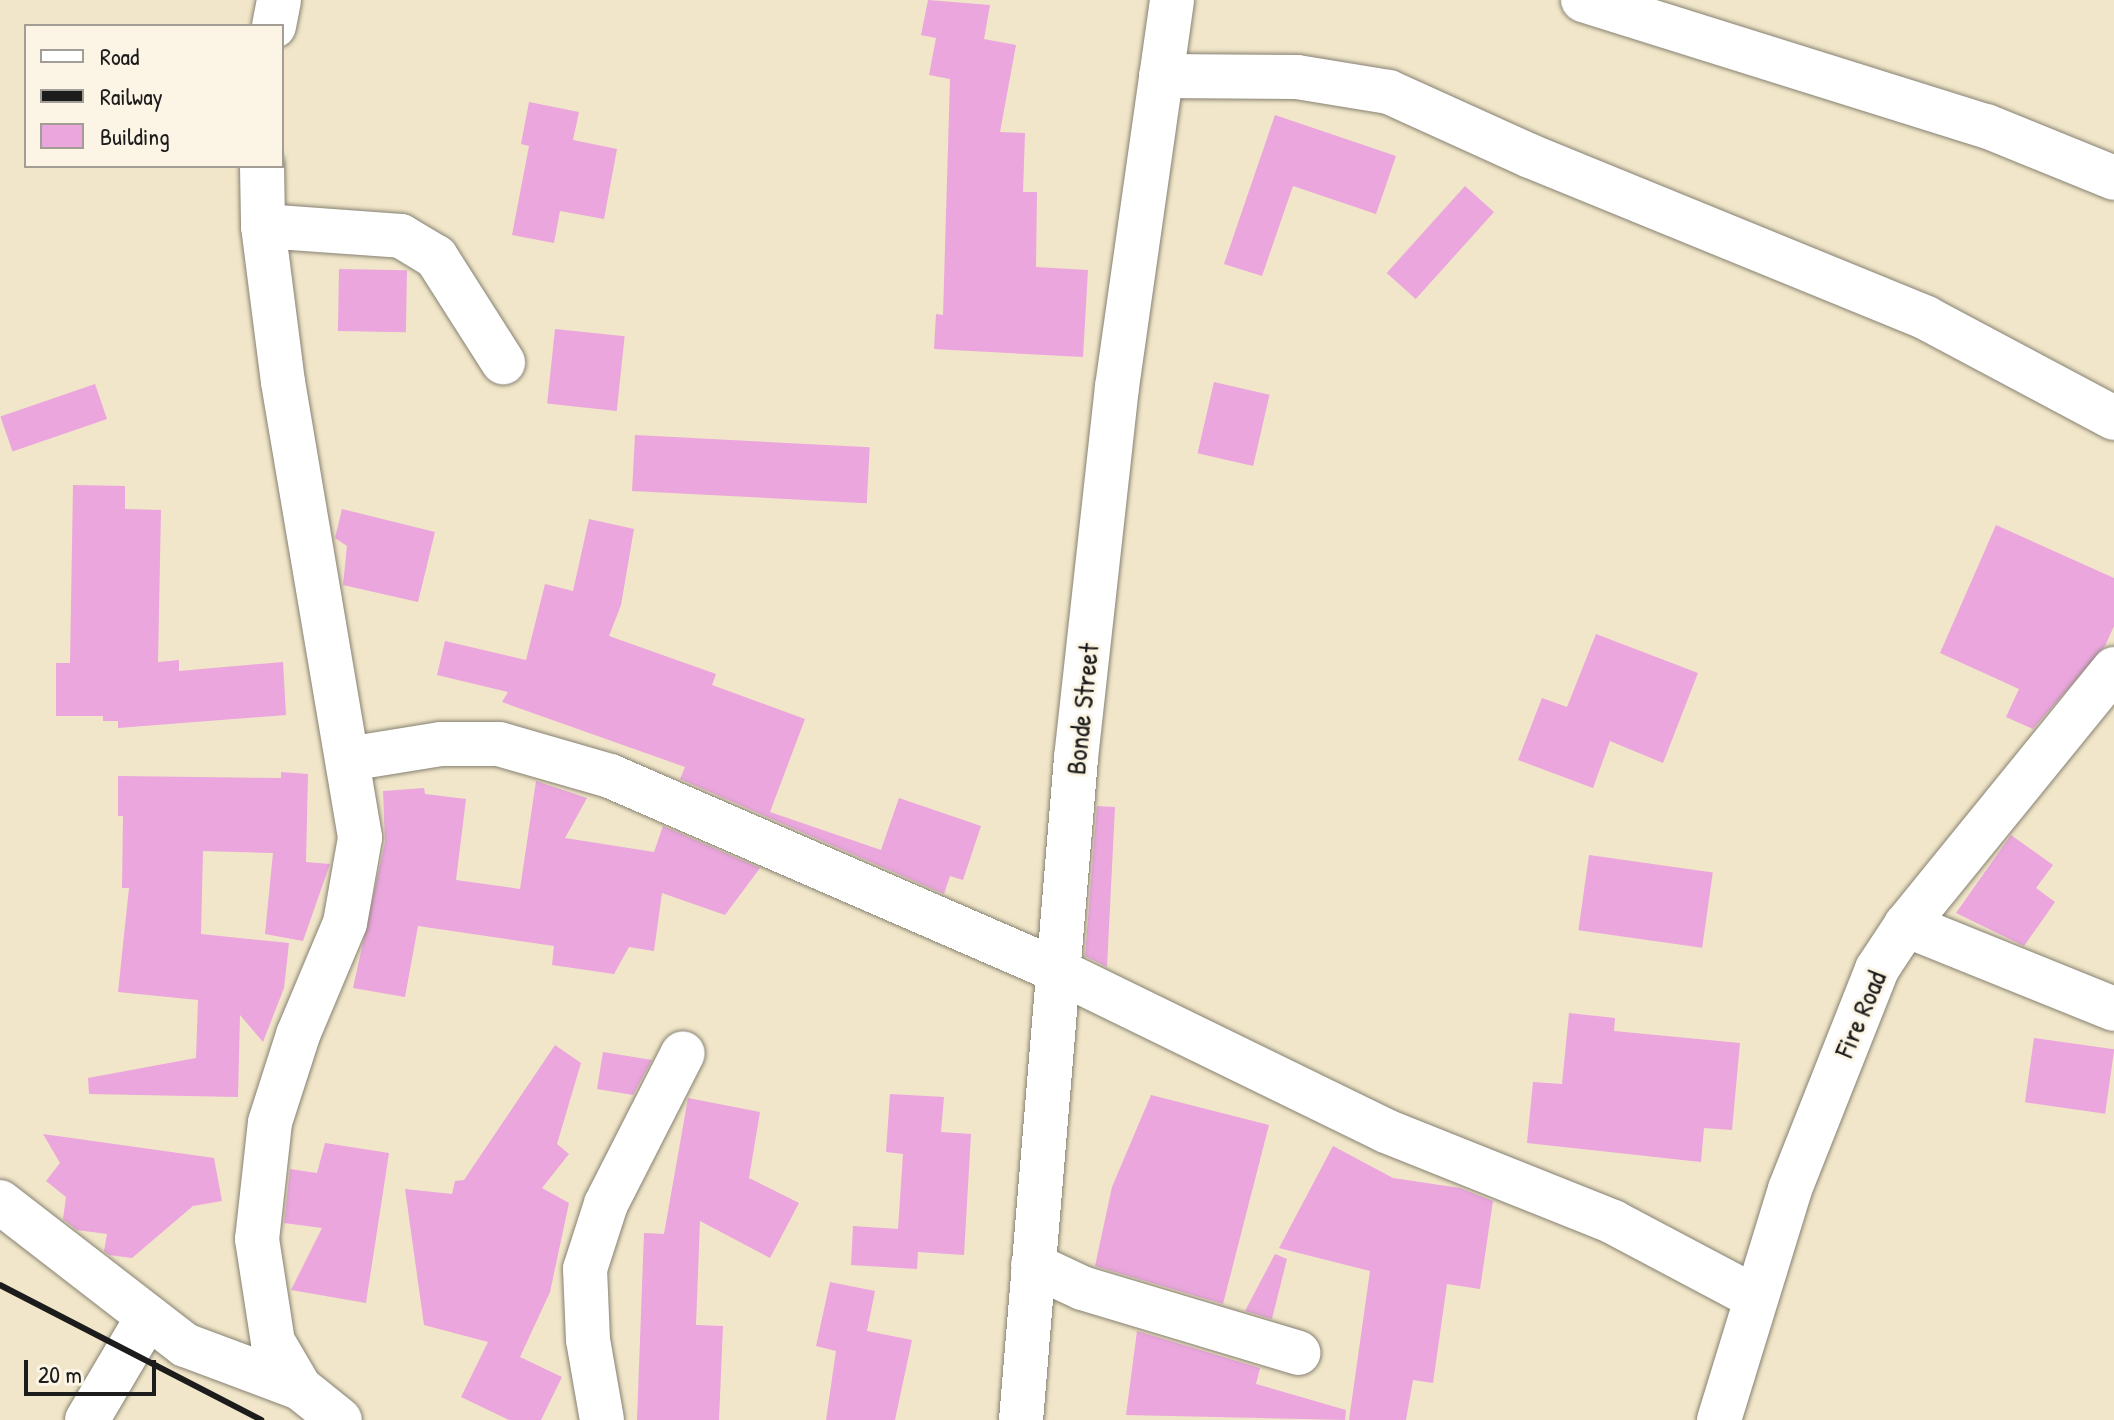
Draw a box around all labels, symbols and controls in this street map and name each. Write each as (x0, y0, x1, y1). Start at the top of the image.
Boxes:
legend (24, 24, 284, 168)
text: Road (100, 40, 139, 72)
text: Railway (100, 80, 163, 112)
text: Building (100, 120, 170, 152)
street label: Bonde Street (1058, 642, 1106, 776)
street label: Fire Road (1827, 966, 1893, 1062)
scale bar (28, 1344, 160, 1394)
text: 20 m (38, 1358, 82, 1390)

